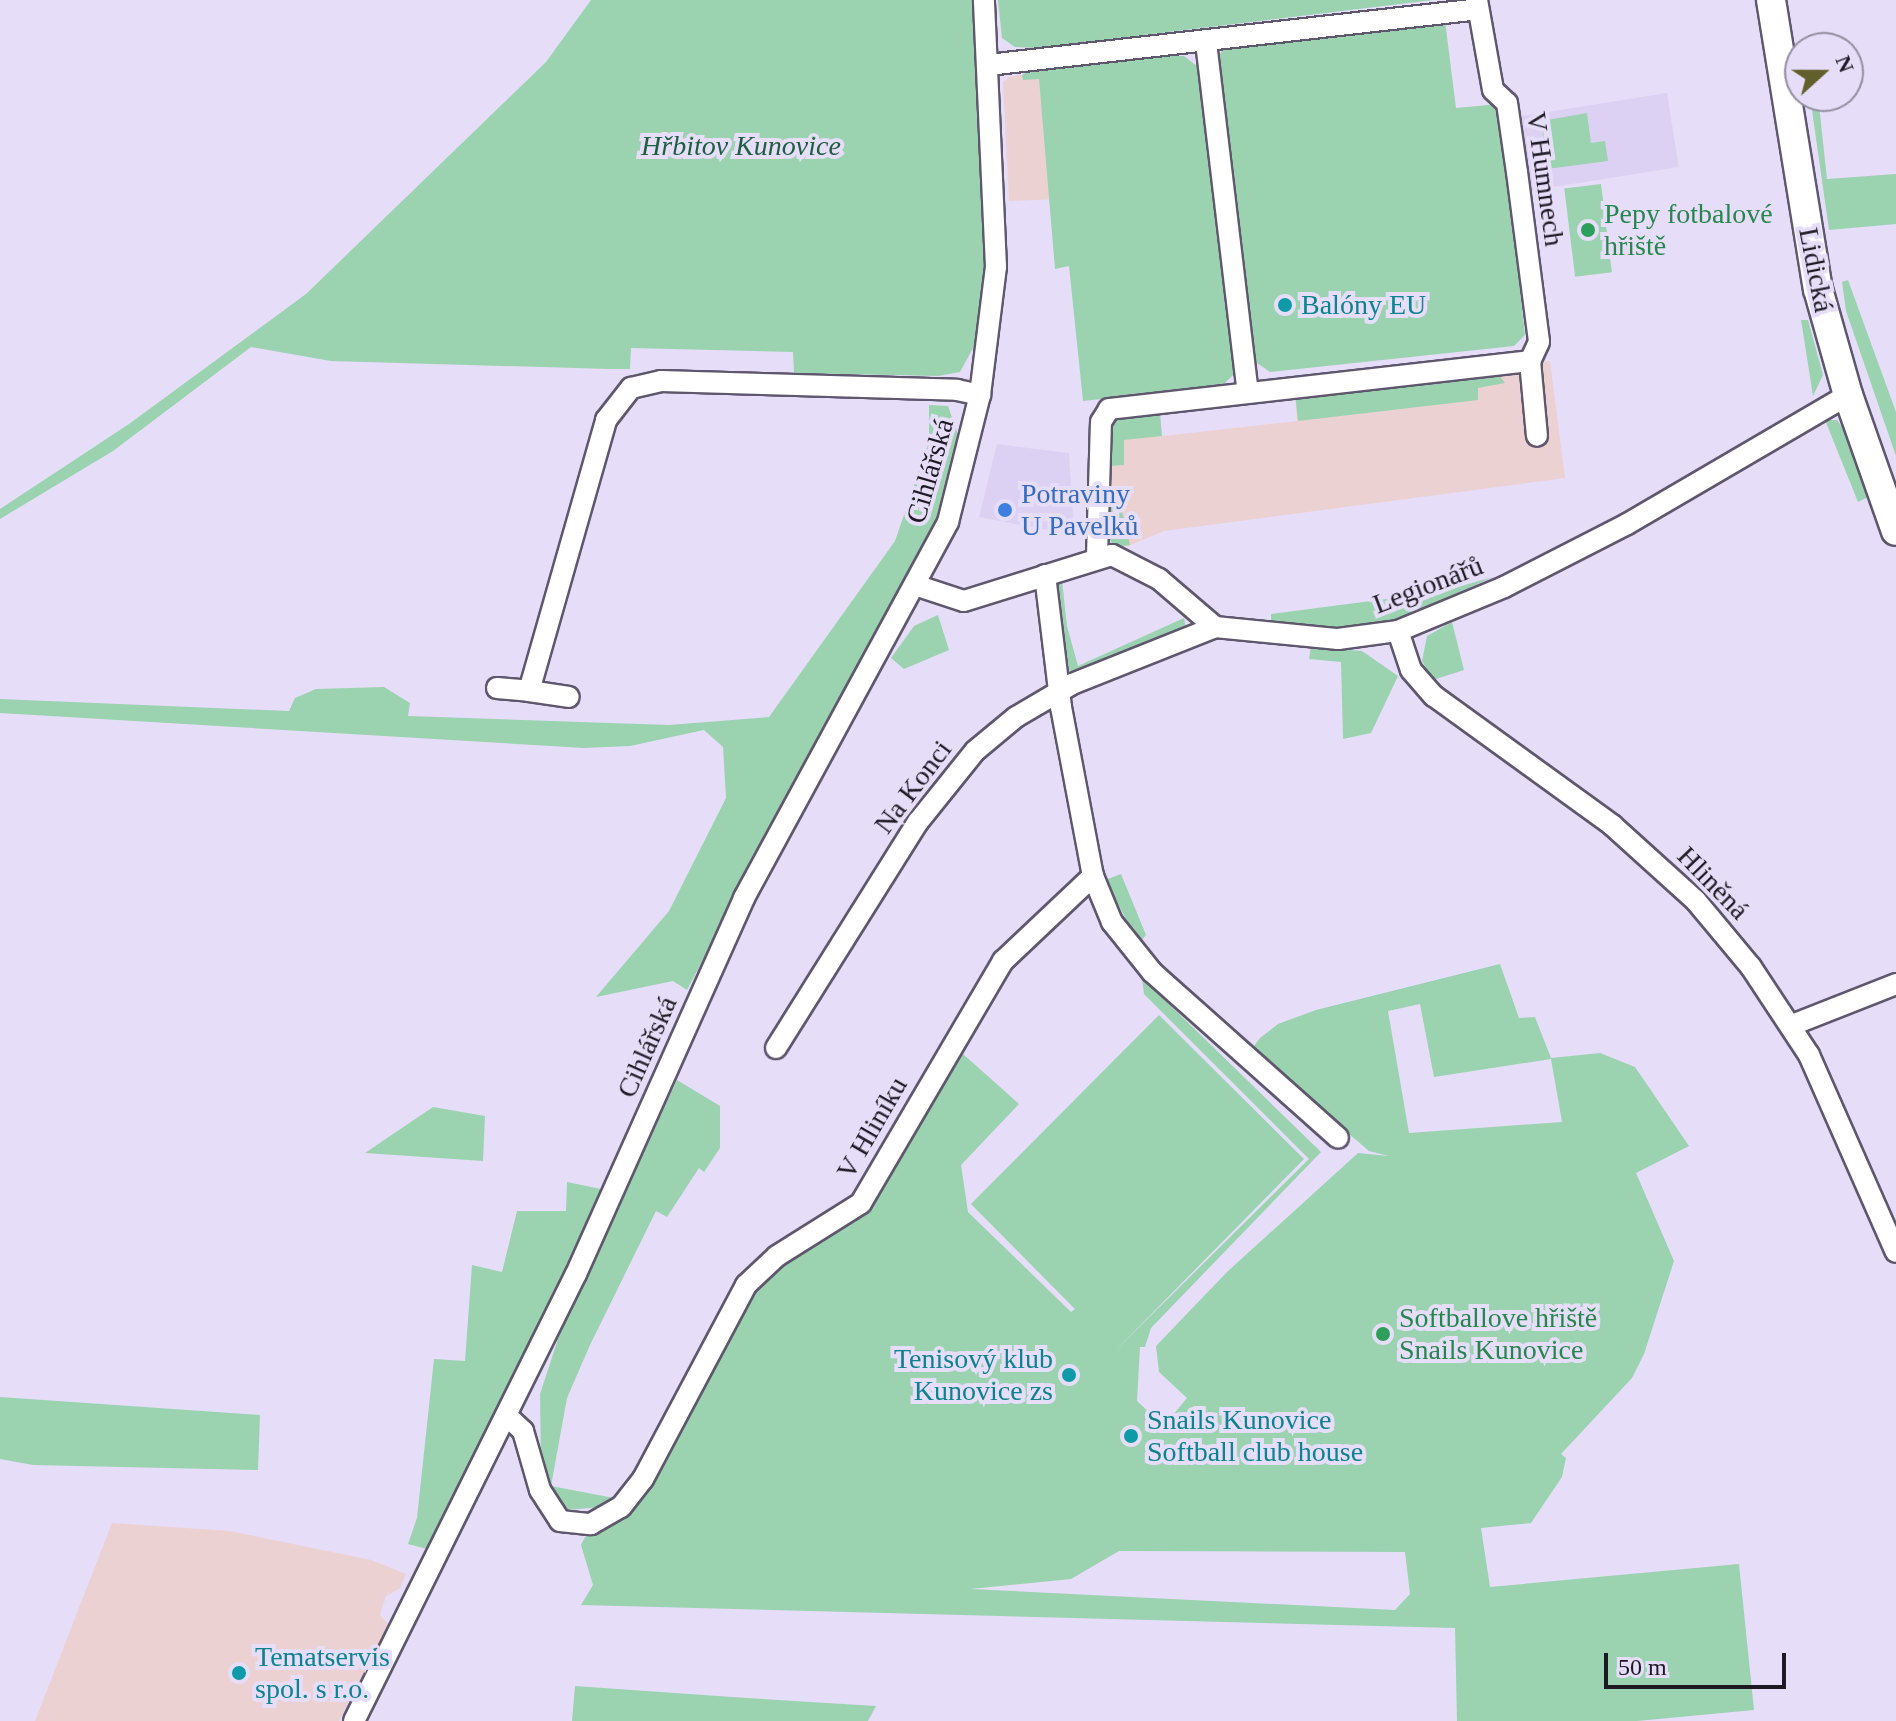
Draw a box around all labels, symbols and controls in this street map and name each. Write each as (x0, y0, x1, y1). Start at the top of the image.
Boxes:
north arrow (1784, 32, 1864, 112)
text: N (1830, 52, 1860, 76)
street label: V Humnech (1519, 109, 1571, 249)
park label: Hřbitov Kunovice (641, 129, 841, 163)
place label: Pepy fotbalové hřiště (1604, 197, 1773, 263)
marker: Pepy fotbalové hřiště (1579, 221, 1597, 239)
street label: Lidická (1791, 225, 1841, 315)
place label: Balóny EU (1301, 288, 1426, 322)
marker: Balóny EU (1276, 296, 1294, 314)
street label: Cihlářská (899, 415, 961, 527)
place label: Potraviny U Pavelků (1021, 477, 1138, 543)
marker: Potraviny U Pavelků (996, 501, 1014, 519)
street label: Legionářů (1368, 549, 1488, 621)
street label: Na Konci (867, 734, 959, 840)
street label: Hliněná (1670, 839, 1756, 927)
street label: Cihlářská (610, 991, 684, 1103)
street label: V Hliníku (829, 1071, 915, 1185)
place label: Softballove hřiště Snails Kunovice (1399, 1301, 1597, 1367)
marker: Softballove hřiště Snails Kunovice (1374, 1325, 1392, 1343)
place label: Tenisový klub Kunovice zs (894, 1342, 1053, 1408)
marker: Tenisový klub Kunovice zs (1060, 1366, 1078, 1384)
place label: Snails Kunovice Softball club house (1147, 1403, 1363, 1469)
marker: Snails Kunovice Softball club house (1122, 1427, 1140, 1445)
scale bar (1608, 1637, 1790, 1687)
place label: Tematservis spol. s r.o. (255, 1640, 390, 1706)
text: 50 m (1618, 1654, 1667, 1680)
marker: Tematservis spol. s r.o. (230, 1664, 248, 1682)

